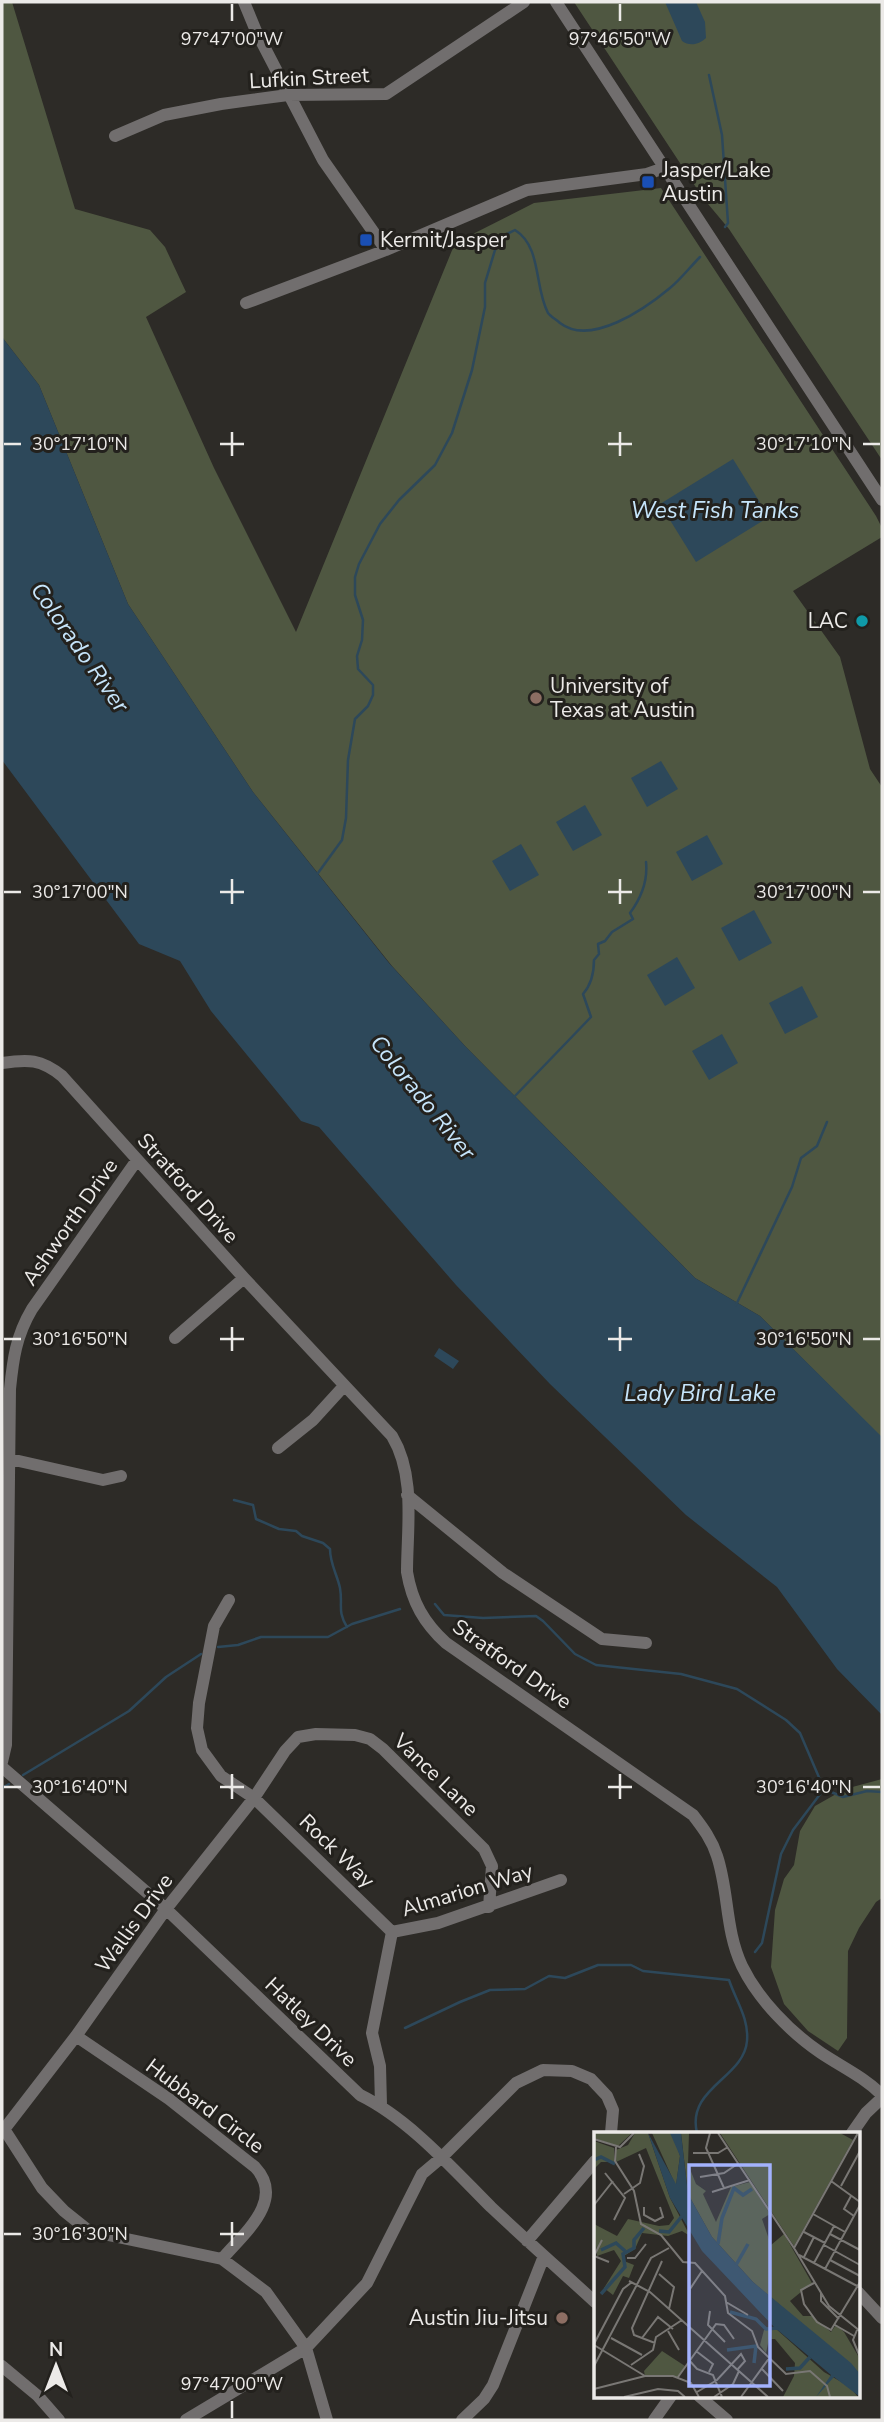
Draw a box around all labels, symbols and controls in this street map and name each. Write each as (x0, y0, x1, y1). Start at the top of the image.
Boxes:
text: 97°47'00"W (181, 27, 283, 51)
text: 97°46'50"W (569, 27, 671, 51)
street label: Lufkin Street (248, 61, 370, 95)
place label: Jasper/Lake Austin (661, 156, 771, 208)
marker: Jasper/Lake Austin (640, 174, 656, 190)
place label: Kermit/Jasper (380, 226, 507, 254)
marker: Kermit/Jasper (358, 232, 374, 248)
text: 30°17'10"N (32, 432, 128, 456)
text: 30°17'10"N (756, 432, 852, 456)
water label: West Fish Tanks (631, 495, 799, 526)
water label: Colorado River (23, 576, 136, 719)
place label: LAC (808, 607, 848, 635)
marker: LAC (854, 613, 870, 629)
place label: University of Texas at Austin (550, 672, 695, 724)
marker: University of Texas at Austin (528, 690, 544, 706)
text: 30°17'00"N (32, 880, 128, 904)
text: 30°17'00"N (756, 880, 852, 904)
water label: Colorado River (363, 1028, 483, 1167)
street label: Stratford Drive (131, 1127, 245, 1249)
street label: Ashworth Drive (16, 1153, 124, 1291)
text: 30°16'50"N (32, 1327, 128, 1351)
text: 30°16'50"N (756, 1327, 852, 1351)
water label: Lady Bird Lake (624, 1378, 776, 1409)
street label: Stratford Drive (447, 1613, 577, 1715)
street label: Vance Lane (387, 1727, 485, 1823)
text: 30°16'40"N (32, 1775, 128, 1799)
text: 30°16'40"N (756, 1775, 852, 1799)
street label: Rock Way (293, 1808, 381, 1894)
street label: Almarion Way (398, 1857, 536, 1923)
street label: Wallis Drive (89, 1868, 179, 1978)
street label: Hatley Drive (259, 1971, 363, 2073)
street label: Hubbard Circle (140, 2052, 270, 2160)
inset map (594, 2132, 860, 2398)
text: 30°16'30"N (32, 2222, 128, 2246)
place label: Austin Jiu-Jitsu (409, 2304, 548, 2332)
marker: Austin Jiu-Jitsu (554, 2310, 570, 2326)
north arrow (21, 2331, 91, 2401)
text: N (49, 2337, 63, 2363)
text: 97°47'00"W (181, 2372, 283, 2396)

